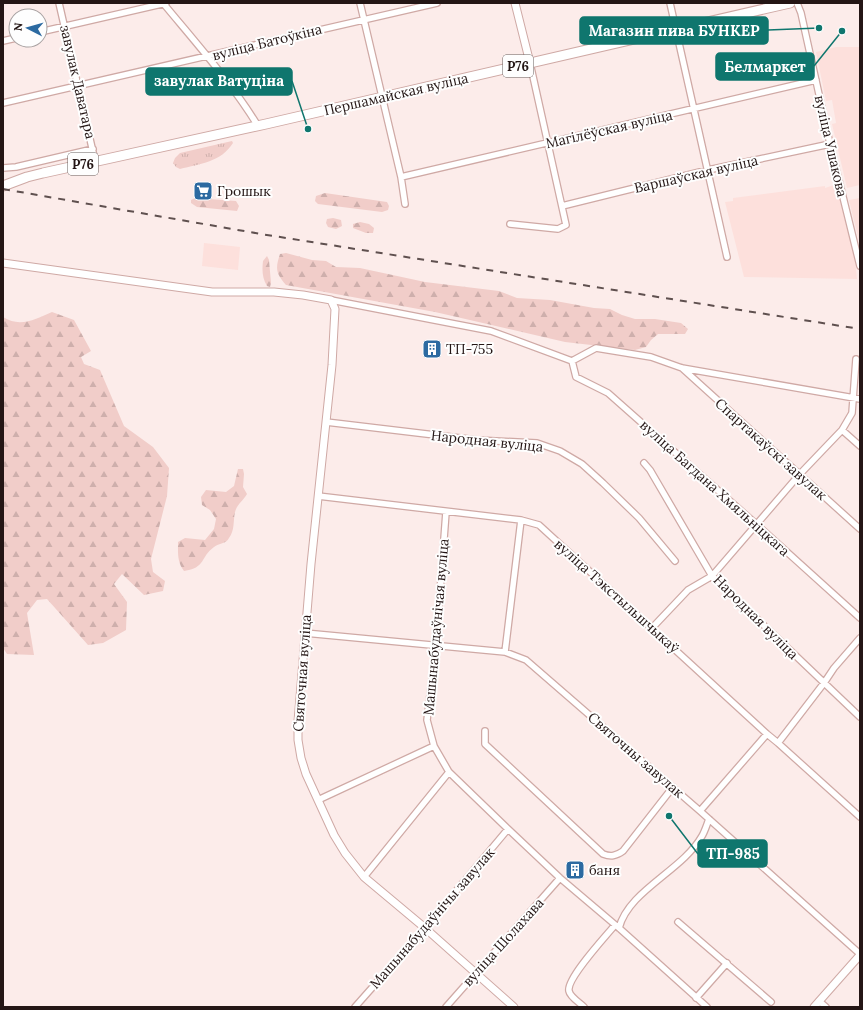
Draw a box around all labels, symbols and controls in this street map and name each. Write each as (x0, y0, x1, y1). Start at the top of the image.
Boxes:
north arrow (8, 8, 48, 48)
callout: Магазин пива БУНКЕР (580, 17, 768, 44)
street label: вуліца Батоўкіна (210, 20, 324, 64)
text: Магазин пива БУНКЕР (588, 21, 760, 40)
text: N (11, 22, 26, 32)
street label: завулак Даватара (56, 23, 100, 141)
callout: Белмаркет (716, 53, 814, 80)
road number: Р76 (503, 55, 533, 77)
text: Белмаркет (724, 57, 806, 76)
callout: завулак Ватуціна (146, 68, 292, 95)
street label: Першамайская вуліца (322, 69, 470, 119)
text: завулак Ватуціна (154, 71, 284, 90)
street label: вуліца Ушакова (811, 93, 851, 199)
street label: Магілёўская вуліца (544, 106, 674, 152)
street label: Варшаўская вуліца (632, 151, 760, 197)
road number: Р76 (68, 153, 98, 175)
supermarket icon: Грошык (192, 180, 214, 202)
place label: Грошык (217, 182, 271, 200)
building icon: ТП-755 (421, 338, 443, 360)
place label: ТП-755 (446, 340, 493, 358)
street label: Спартакаўскі завулак (711, 394, 831, 504)
street label: вуліца Багдана Хмяльніцкага (636, 416, 794, 560)
street label: Народная вуліца (430, 426, 544, 456)
street label: вуліца Тэкстыльшчыкаў (551, 535, 684, 657)
street label: Машынабудаўнічая вуліца (419, 538, 453, 716)
street label: Народная вуліца (710, 571, 802, 663)
street label: Святочная вуліца (289, 614, 315, 732)
street label: Святочны завулак (584, 708, 688, 802)
callout: ТП-985 (698, 840, 767, 867)
street label: Машынабудаўнічы завулак (366, 843, 499, 992)
text: ТП-985 (706, 844, 760, 863)
building icon: баня (564, 859, 586, 881)
place label: баня (589, 861, 620, 879)
street label: вуліца Шолахава (458, 894, 548, 990)

